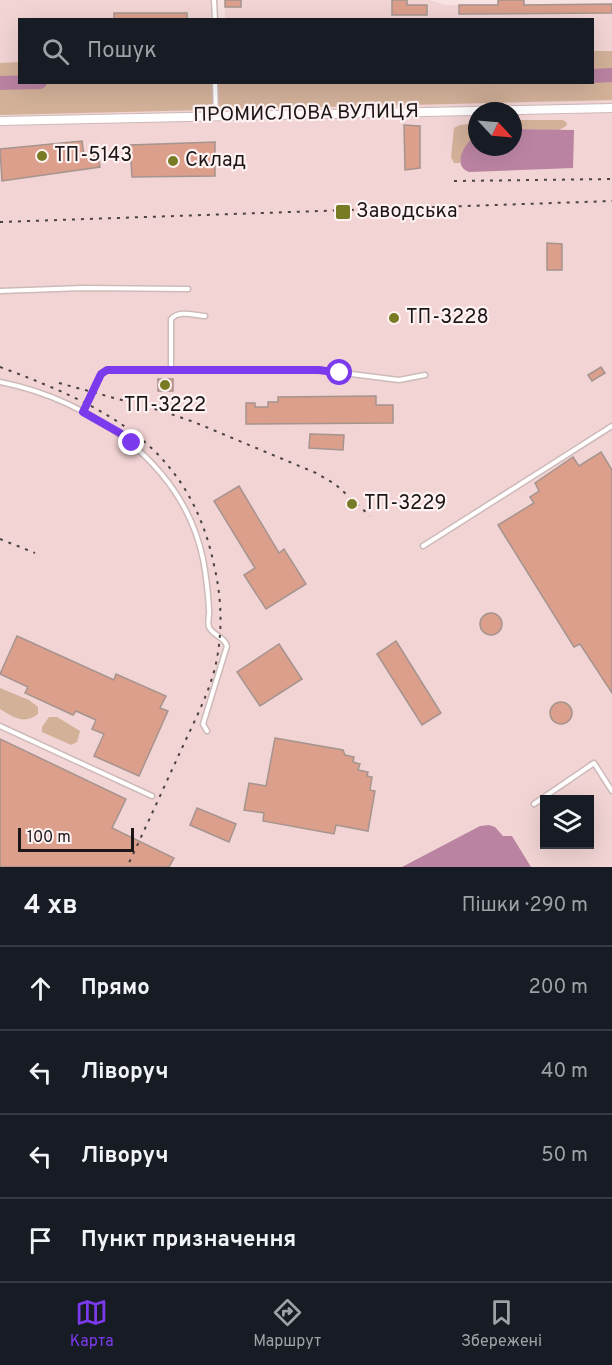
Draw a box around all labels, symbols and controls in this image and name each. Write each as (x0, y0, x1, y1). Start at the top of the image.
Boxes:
search box (18, 18, 594, 84)
icon: search (39, 35, 72, 68)
text: Пошук (87, 38, 157, 65)
street label: ПРОМИСЛОВА ВУЛИЦЯ (193, 99, 419, 129)
north arrow (468, 102, 522, 156)
place label: ТП-5143 (54, 143, 132, 169)
place label: Склад (185, 148, 246, 174)
marker: ТП-5143 (35, 149, 49, 163)
marker: Склад (166, 154, 180, 168)
place label: Заводська (356, 199, 457, 225)
marker: Заводська (334, 203, 352, 221)
place label: ТП-3228 (406, 305, 489, 331)
marker: ТП-3228 (387, 311, 401, 325)
route start (326, 359, 352, 385)
marker: ТП-3222 (158, 378, 172, 392)
place label: ТП-3222 (124, 393, 206, 419)
route end (118, 429, 144, 455)
place label: ТП-3229 (364, 491, 446, 517)
marker: ТП-3229 (345, 497, 359, 511)
map controls (540, 795, 594, 849)
button: layers (540, 795, 594, 849)
scale bar (18, 825, 134, 852)
text: 100 m (27, 828, 71, 848)
text: 4 хв (24, 890, 78, 923)
text: Пішки · 290 m (462, 893, 588, 919)
icon: ahead (24, 972, 57, 1005)
text: Прямо (81, 975, 150, 1002)
text: 200 m (529, 975, 588, 1001)
icon: left (24, 1056, 57, 1089)
text: Ліворуч (81, 1059, 169, 1086)
text: 40 m (541, 1059, 588, 1085)
icon: left (24, 1140, 57, 1173)
text: Ліворуч (81, 1143, 169, 1170)
text: 50 m (541, 1143, 588, 1169)
icon: arrive (24, 1224, 57, 1257)
text: Пункт призначення (81, 1227, 296, 1254)
tab: Карта (70, 1296, 114, 1352)
tab: Маршрут (253, 1296, 321, 1352)
tab: Збережені (461, 1296, 542, 1352)

